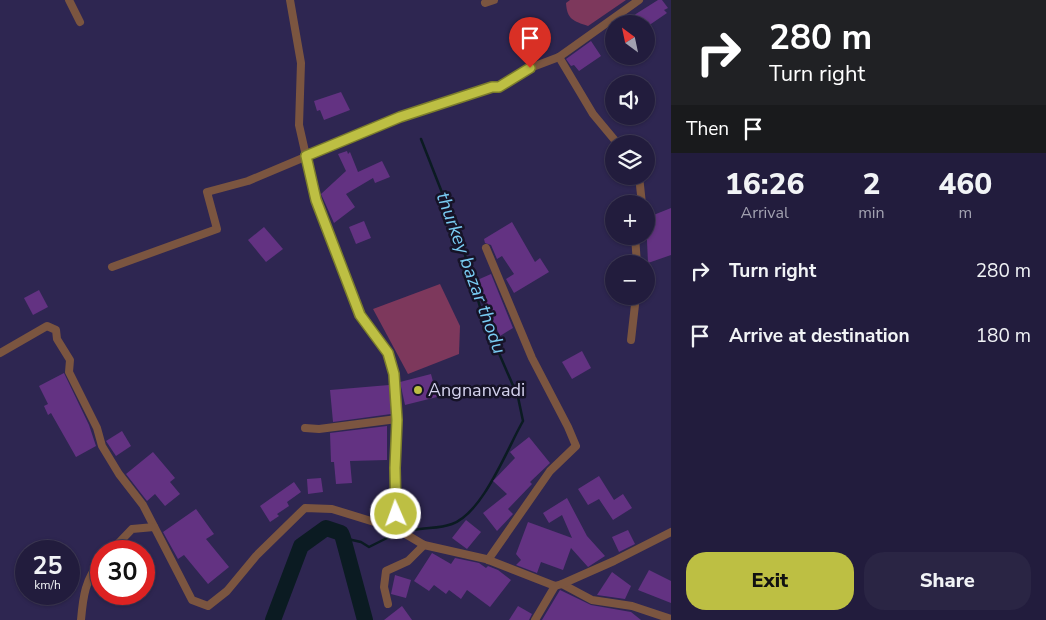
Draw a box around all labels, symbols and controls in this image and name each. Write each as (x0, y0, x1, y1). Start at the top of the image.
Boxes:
text: 280 m (769, 14, 872, 61)
north arrow (605, 15, 655, 65)
map controls (605, 15, 655, 305)
pin (509, 17, 551, 68)
icon: right (686, 20, 751, 85)
icon: arrive (516, 24, 544, 52)
text: Turn right (769, 59, 865, 89)
button: sound (605, 75, 655, 125)
icon: arrive (739, 115, 767, 143)
text: Then (686, 116, 729, 142)
button: layers (605, 135, 655, 185)
text: 16:26 (725, 164, 804, 205)
text: 2 (862, 164, 880, 205)
text: 460 (938, 164, 992, 205)
water label: thurkey bazar thodu (430, 189, 512, 357)
button: + (605, 195, 655, 245)
text: Arrival (741, 202, 789, 224)
text: min (858, 202, 885, 224)
text: m (958, 202, 972, 224)
button: − (605, 255, 655, 305)
icon: right (686, 257, 714, 285)
text: Turn right (729, 258, 816, 284)
text: 280 m (976, 258, 1031, 284)
icon: arrive (686, 322, 714, 350)
text: Arrive at destination (729, 323, 910, 349)
text: 180 m (976, 323, 1031, 349)
place label: Angnanvadi (428, 378, 525, 402)
marker: Angnanvadi (412, 384, 424, 396)
position arrow (369, 487, 421, 539)
speed limit sign: 30 (90, 540, 155, 605)
text: 25 (32, 549, 63, 583)
button: Exit (686, 552, 854, 610)
button: Share (864, 552, 1031, 610)
text: km/h (34, 577, 61, 593)

